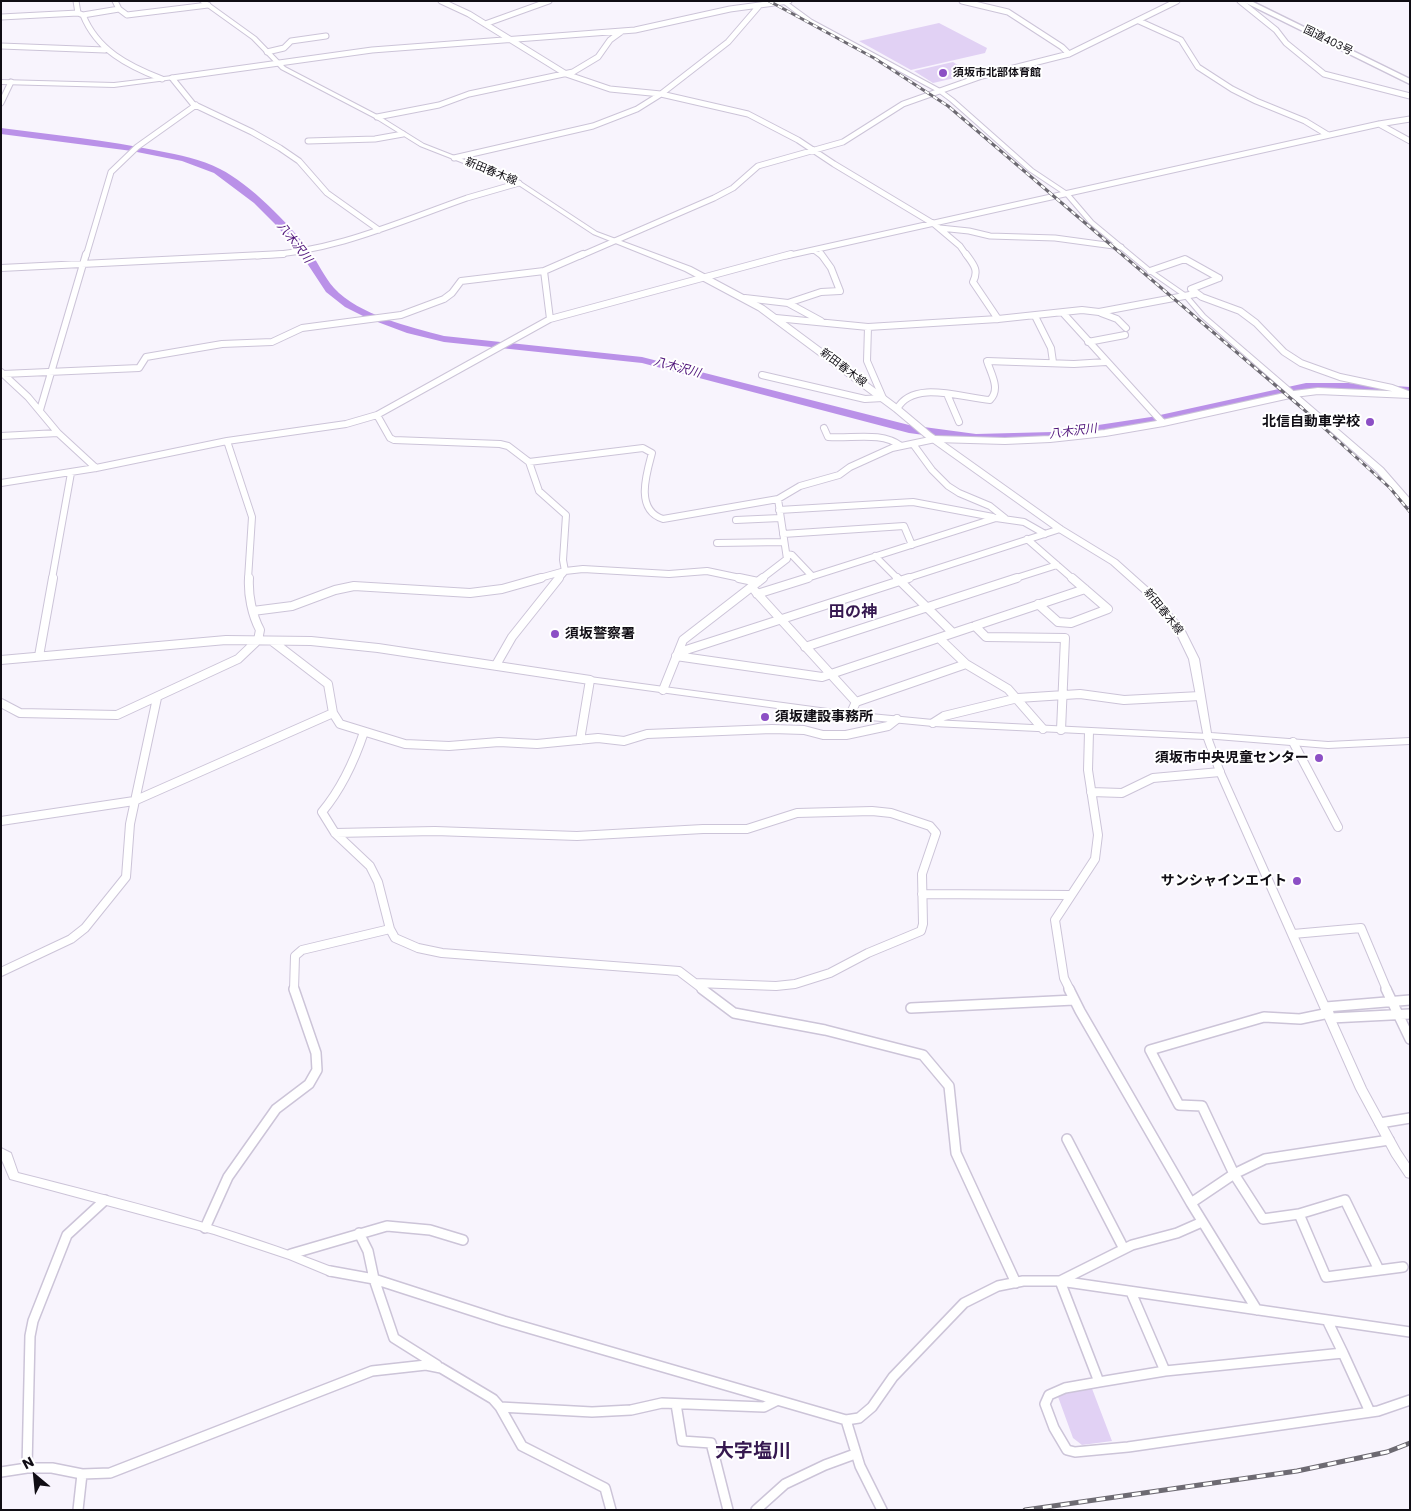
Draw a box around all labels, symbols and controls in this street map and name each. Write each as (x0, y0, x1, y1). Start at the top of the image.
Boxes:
street label: 国道403号 (1301, 23, 1355, 59)
place label: 須坂市北部体育館 (953, 66, 1041, 80)
marker: 須坂市北部体育館 (937, 67, 949, 79)
street label: 新田春木線 (463, 156, 519, 188)
water label: 八木沢川 (274, 220, 314, 266)
street label: 新田春木線 (817, 346, 869, 390)
water label: 八木沢川 (652, 355, 702, 381)
place label: 北信自動車学校 (1262, 414, 1360, 430)
marker: 北信自動車学校 (1364, 416, 1376, 428)
water label: 八木沢川 (1048, 422, 1098, 442)
street label: 新田春木線 (1141, 586, 1185, 638)
district label: 田の神 (829, 603, 877, 623)
place label: 須坂警察署 (565, 626, 635, 642)
marker: 須坂警察署 (549, 628, 561, 640)
place label: 須坂建設事務所 (775, 709, 873, 725)
marker: 須坂建設事務所 (759, 711, 771, 723)
place label: 須坂市中央児童センター (1155, 750, 1309, 766)
marker: 須坂市中央児童センター (1313, 752, 1325, 764)
place label: サンシャインエイト (1161, 873, 1287, 889)
marker: サンシャインエイト (1291, 875, 1303, 887)
district label: 大字塩川 (715, 1441, 791, 1463)
north arrow (10, 1451, 60, 1501)
text: N (19, 1451, 37, 1474)

